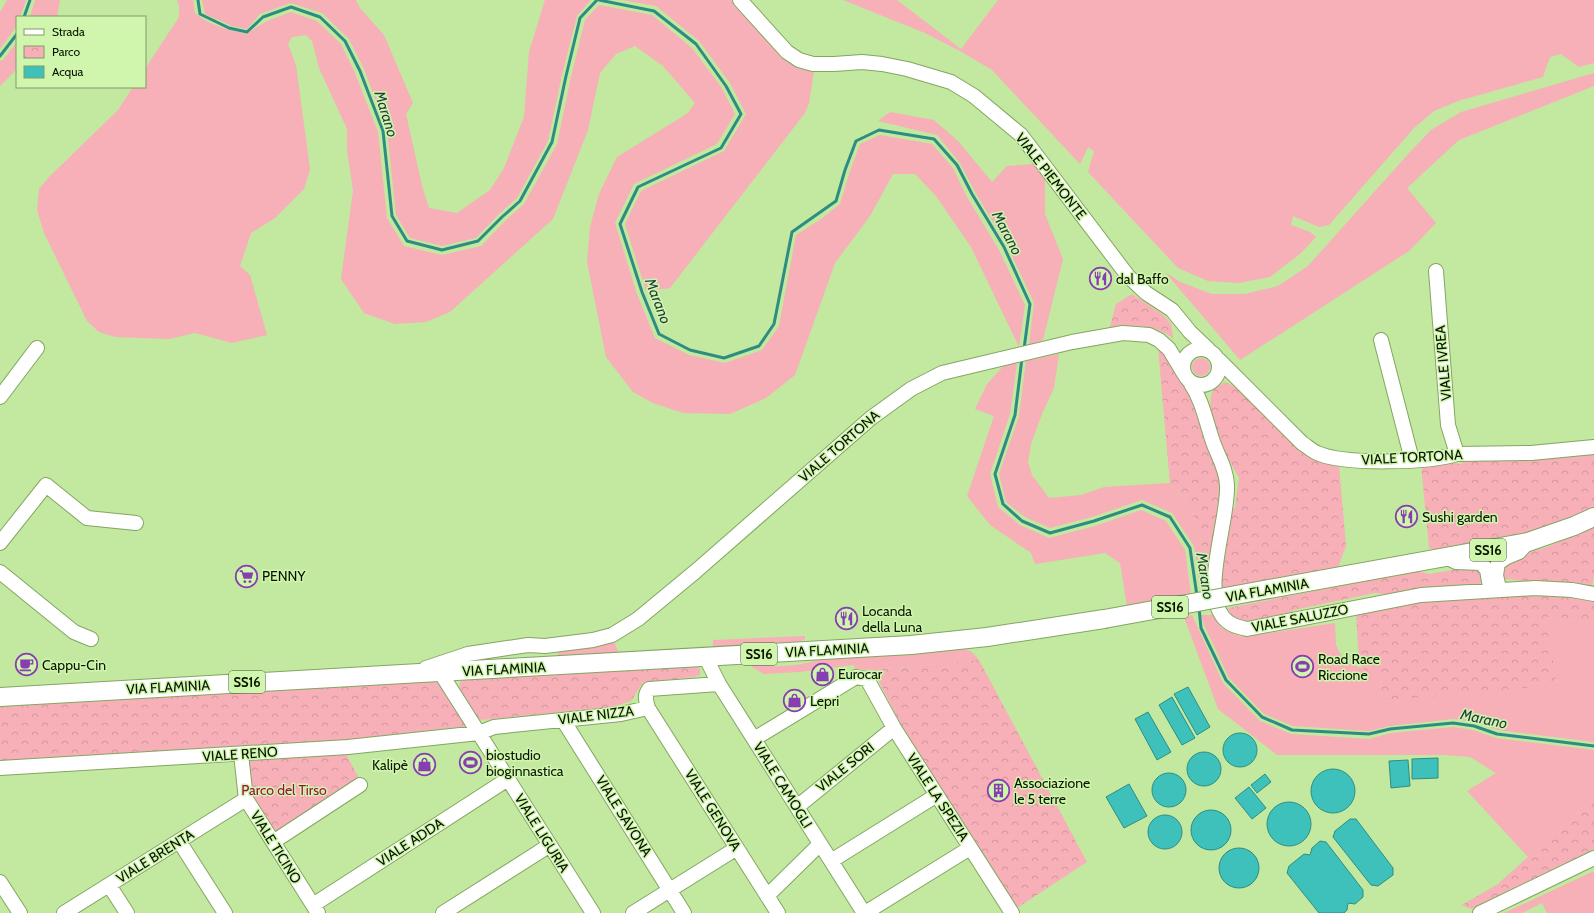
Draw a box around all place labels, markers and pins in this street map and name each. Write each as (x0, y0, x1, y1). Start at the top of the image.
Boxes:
restaurant icon: dal Baffo (1088, 266, 1114, 292)
place label: dal Baffo (1116, 270, 1169, 288)
restaurant icon: Sushi garden (1393, 504, 1419, 530)
place label: Sushi garden (1422, 508, 1498, 526)
supermarket icon: PENNY (233, 563, 259, 589)
place label: PENNY (262, 567, 306, 585)
place label: Locanda della Luna (862, 602, 922, 636)
restaurant icon: Locanda della Luna (834, 606, 860, 632)
place label: Road Race Riccione (1318, 650, 1380, 684)
cafe icon: Cappu-Cin (14, 652, 40, 678)
sports icon: Road Race Riccione (1289, 654, 1315, 680)
place label: Cappu-Cin (42, 656, 106, 674)
shop icon: Eurocar (810, 661, 836, 687)
place label: Eurocar (838, 665, 883, 683)
shop icon: Lepri (782, 688, 808, 714)
place label: Lepri (810, 692, 839, 710)
place label: biostudio bioginnastica (486, 746, 564, 780)
sports icon: biostudio bioginnastica (458, 750, 484, 776)
shop icon: Kalipè (411, 752, 437, 778)
place label: Kalipè (372, 756, 408, 774)
place label: Associazione le 5 terre (1014, 774, 1090, 808)
building icon: Associazione le 5 terre (986, 778, 1012, 804)

